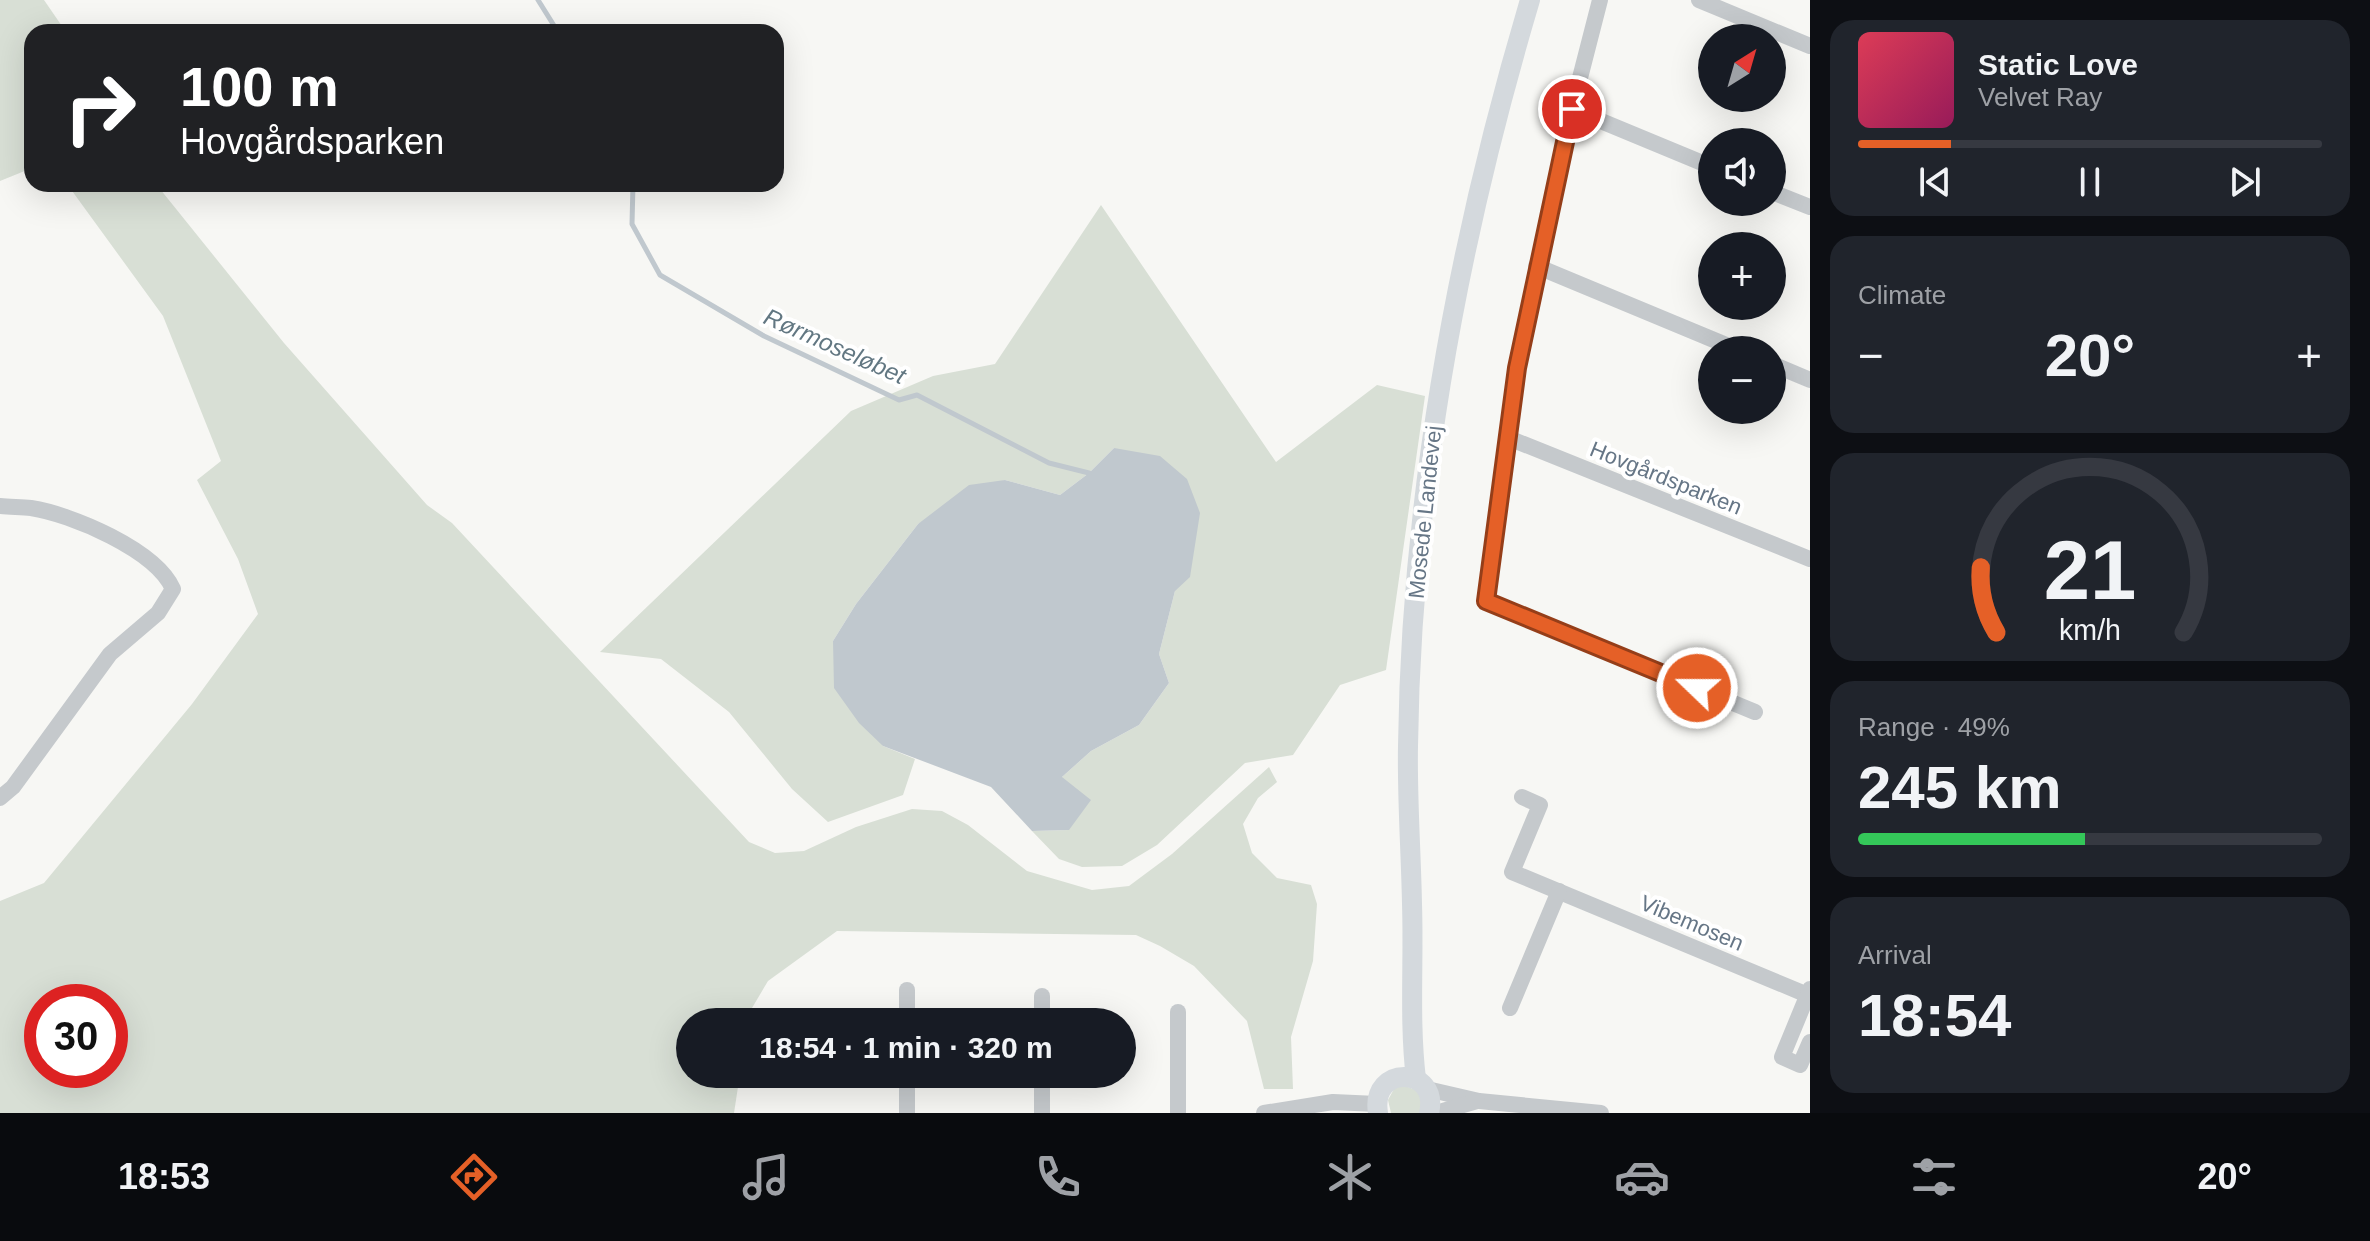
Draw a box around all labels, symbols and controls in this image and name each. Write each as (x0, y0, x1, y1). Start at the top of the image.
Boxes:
north arrow (1698, 24, 1786, 112)
map controls (1698, 24, 1786, 424)
text: Static Love (1978, 48, 2138, 81)
text: 100 m (180, 55, 339, 118)
icon: right (48, 56, 152, 160)
pin (1538, 75, 1606, 143)
text: Velvet Ray (1978, 82, 2102, 112)
icon: arrive (1550, 87, 1594, 131)
text: Hovgårdsparken (180, 121, 444, 162)
button: sound (1698, 128, 1786, 216)
icon: previous (1913, 160, 1957, 204)
icon: pause (2068, 160, 2112, 204)
icon: next (2223, 160, 2267, 204)
button: + (1698, 232, 1786, 320)
text: Climate (1858, 280, 1946, 310)
water label: Rørmoseløbet (760, 303, 911, 390)
text: 20° (2045, 322, 2135, 389)
text: − (1858, 331, 1884, 380)
text: + (2296, 331, 2322, 380)
button: − (1698, 336, 1786, 424)
street label: Mosede Landevej (1403, 424, 1447, 600)
street label: Hovgårdsparken (1586, 436, 1746, 520)
text: 21 (2044, 523, 2136, 616)
text: km/h (2059, 614, 2121, 646)
position arrow (1655, 646, 1739, 730)
text: Range · 49% (1858, 712, 2010, 742)
text: 245 km (1858, 754, 2062, 821)
street label: Vibemosen (1637, 890, 1747, 956)
text: Arrival (1858, 940, 1932, 970)
text: 18:54 (1858, 982, 2011, 1049)
speed limit sign: 30 (24, 984, 128, 1088)
text: 18:54 · 1 min · 320 m (759, 1031, 1053, 1064)
icon: directions (446, 1149, 502, 1205)
icon: music (738, 1149, 794, 1205)
icon: phone (1030, 1149, 1086, 1205)
icon: climate (1322, 1149, 1378, 1205)
icon: car (1614, 1149, 1670, 1205)
icon: filters (1906, 1149, 1962, 1205)
text: 18:53 (118, 1156, 210, 1197)
text: 20° (2197, 1156, 2252, 1197)

